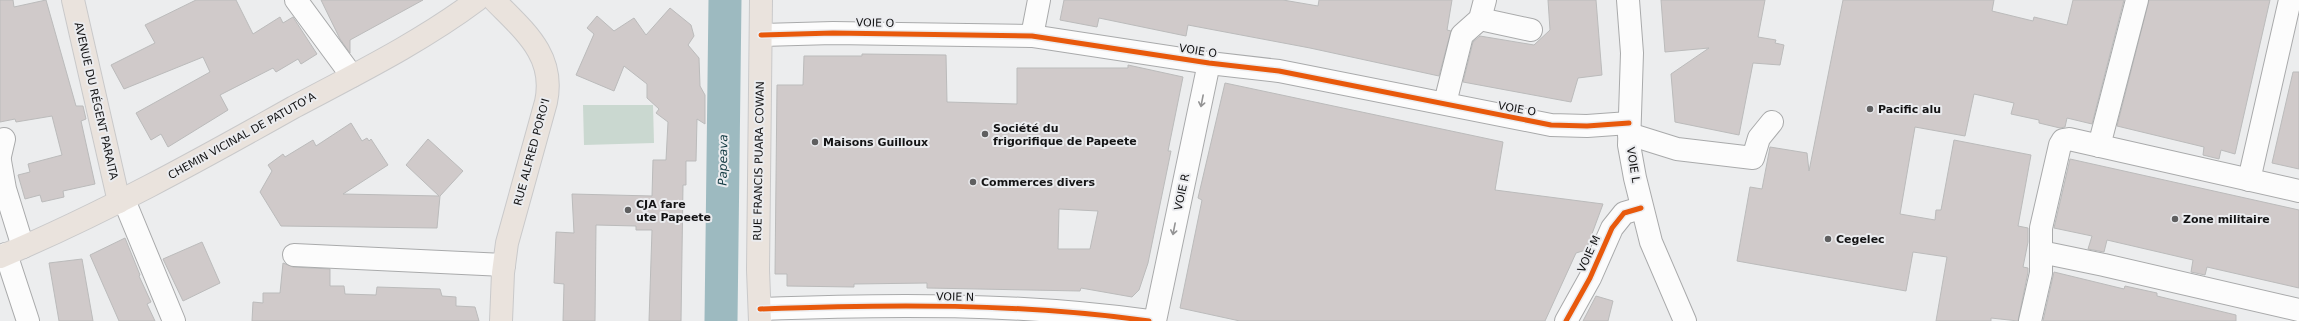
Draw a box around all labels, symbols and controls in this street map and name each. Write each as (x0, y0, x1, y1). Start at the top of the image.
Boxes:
street label: VOIE O (856, 16, 895, 30)
street label: AVENUE DU RÉGENT PARAITA (72, 21, 121, 182)
street label: VOIE O (1178, 42, 1218, 60)
street label: RUE FRANCIS PUARA COWAN (751, 81, 767, 241)
street label: CHEMIN VICINAL DE PATUTO'A (166, 90, 318, 182)
one-way arrow (1197, 95, 1205, 108)
street label: RUE ALFRED PORO'I (511, 97, 553, 207)
street label: VOIE O (1497, 99, 1537, 119)
place label: Pacific alu (1878, 103, 1941, 116)
marker: Pacific alu (1865, 104, 1875, 114)
place label: Société du frigorifique de Papeete (993, 122, 1137, 148)
marker: Société du frigorifique de Papeete (980, 129, 990, 139)
water label: Papeava (716, 134, 730, 186)
place label: Maisons Guilloux (823, 136, 928, 149)
marker: Maisons Guilloux (810, 137, 820, 147)
street label: VOIE L (1624, 146, 1642, 185)
street label: VOIE R (1172, 172, 1192, 212)
place label: Commerces divers (981, 176, 1095, 189)
marker: Commerces divers (968, 177, 978, 187)
place label: CJA fare ute Papeete (636, 198, 711, 224)
marker: CJA fare ute Papeete (623, 205, 633, 215)
place label: Zone militaire (2183, 213, 2270, 226)
marker: Zone militaire (2170, 214, 2180, 224)
one-way arrow (1170, 222, 1178, 235)
place label: Cegelec (1836, 233, 1885, 246)
street label: VOIE M (1575, 234, 1603, 274)
marker: Cegelec (1823, 234, 1833, 244)
street label: VOIE N (936, 290, 974, 304)

